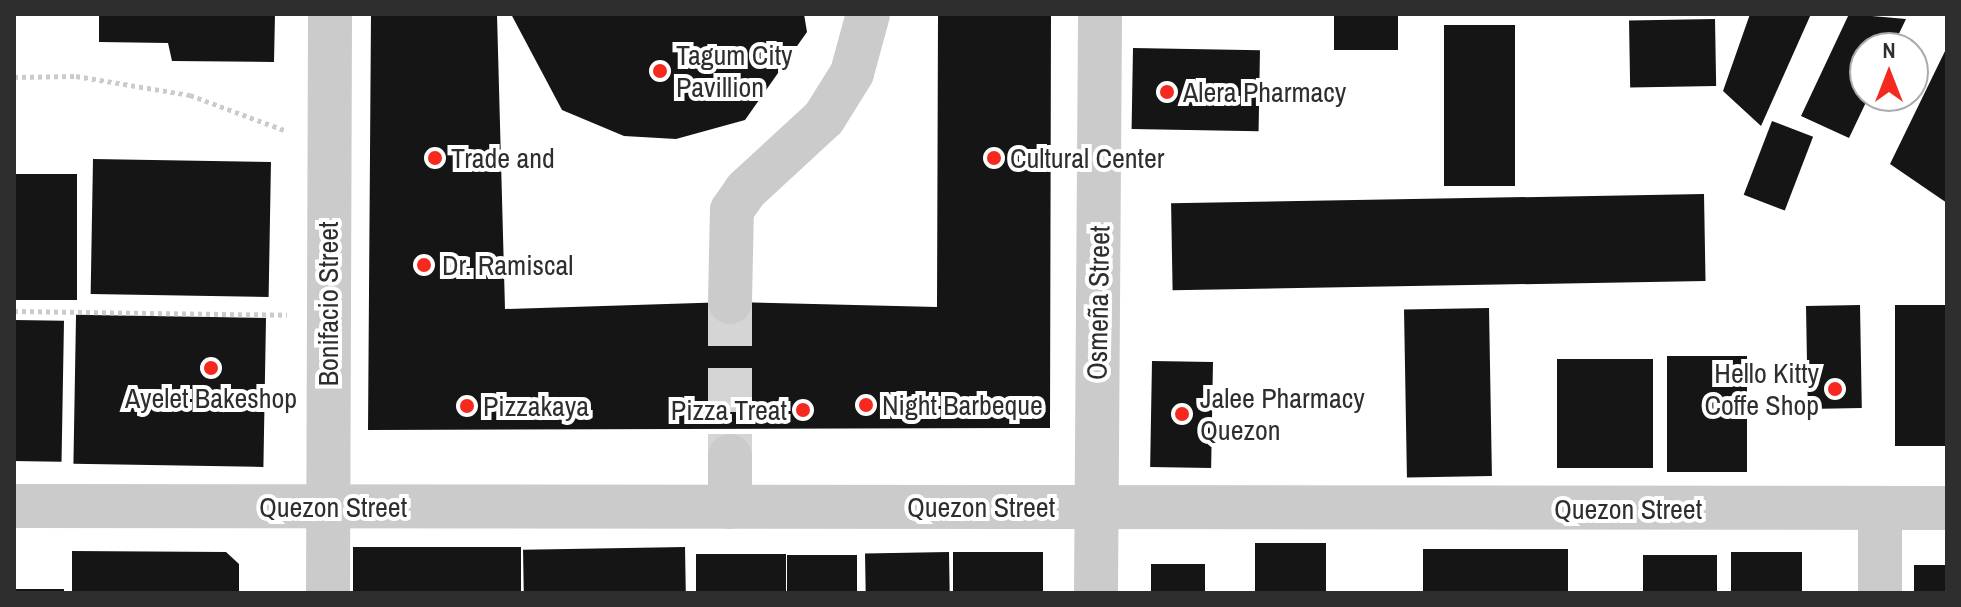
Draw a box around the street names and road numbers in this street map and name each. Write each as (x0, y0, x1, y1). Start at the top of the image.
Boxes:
street label: Bonifacio Street (311, 222, 345, 386)
street label: Osmeña Street (1080, 226, 1116, 380)
street label: Quezon Street (259, 490, 407, 524)
street label: Quezon Street (907, 490, 1055, 524)
street label: Quezon Street (1554, 492, 1702, 526)

